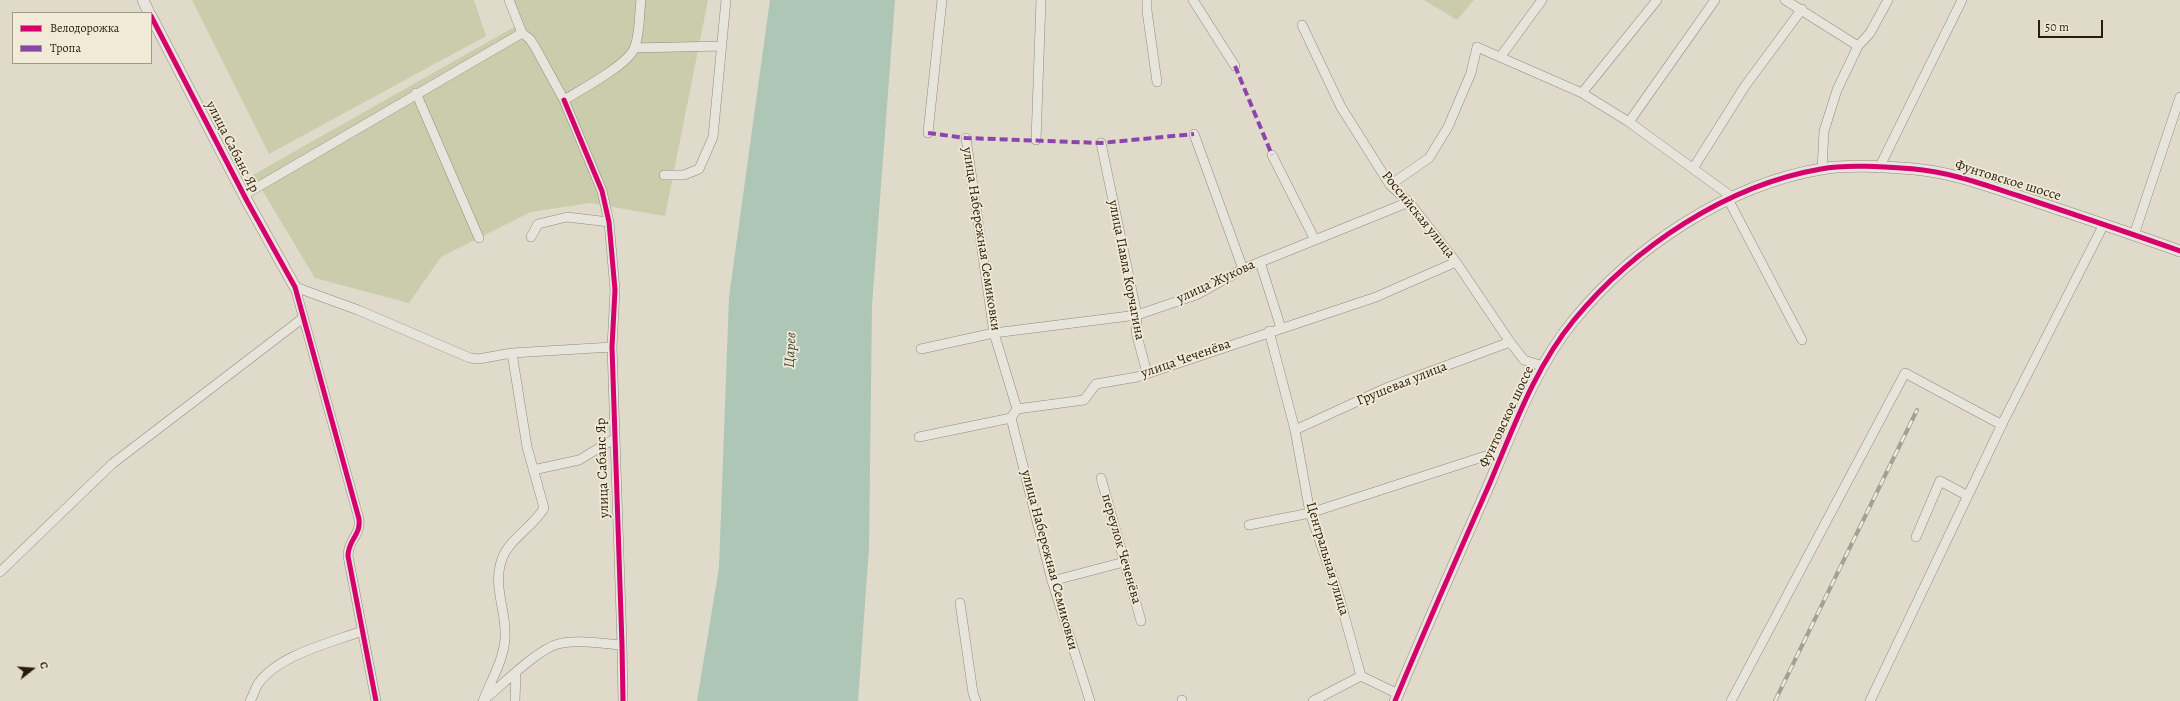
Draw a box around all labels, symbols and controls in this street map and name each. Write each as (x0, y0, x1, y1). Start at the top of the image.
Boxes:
legend (12, 12, 152, 64)
scale bar (2040, 12, 2105, 38)
text: 50 m (2045, 19, 2069, 35)
text: Велодорожка (50, 20, 119, 36)
text: Тропа (50, 40, 81, 56)
street label: улица Сабанс Яр (202, 98, 262, 196)
street label: улица Набережная Семиковки (958, 146, 1004, 332)
street label: Фунтовское шоссе (1953, 157, 2063, 205)
street label: Российская улица (1378, 168, 1458, 262)
street label: улица Павла Корчагина (1104, 199, 1148, 341)
street label: улица Жукова (1174, 257, 1258, 307)
water label: Царев (781, 332, 801, 368)
street label: улица Чеченёва (1139, 336, 1233, 382)
street label: Грушевая улица (1354, 358, 1450, 410)
street label: Фунтовское шоссе (1476, 364, 1538, 470)
street label: улица Сабанс Яр (593, 418, 613, 518)
street label: улица Набережная Семиковки (1017, 468, 1081, 652)
street label: переулок Чеченёва (1097, 492, 1145, 606)
street label: Центральная улица (1302, 500, 1352, 618)
north arrow (12, 649, 52, 689)
text: С (36, 660, 52, 671)

